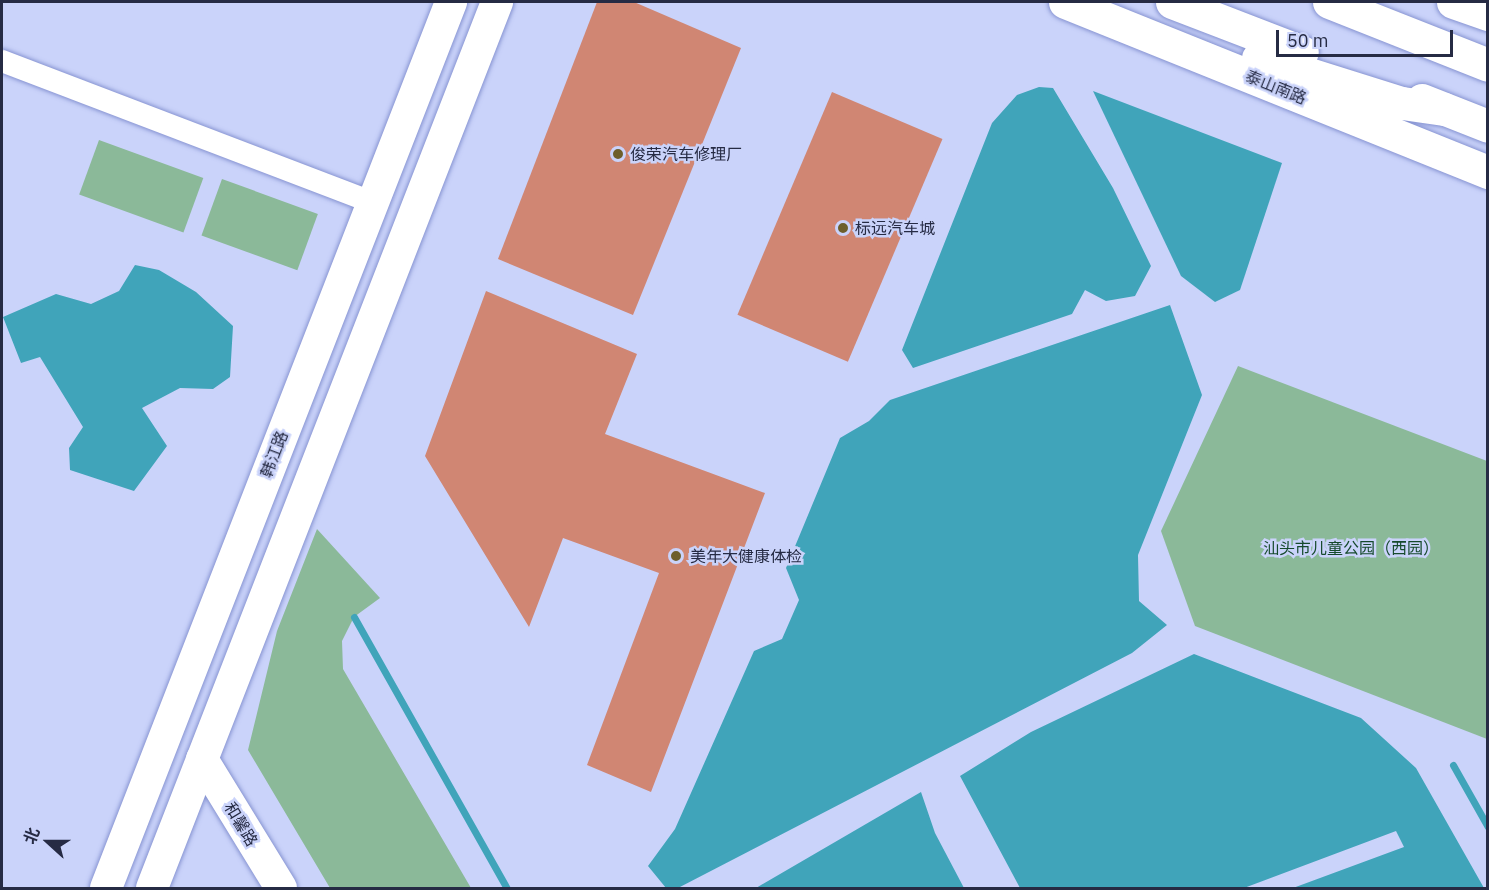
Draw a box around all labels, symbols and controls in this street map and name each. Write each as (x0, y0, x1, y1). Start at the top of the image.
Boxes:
scale bar (1279, 18, 1456, 56)
text: 50 m (1287, 29, 1329, 52)
street label: 泰山南路 (1243, 66, 1309, 108)
place label: 俊荣汽车修理厂 (630, 144, 742, 164)
marker: 俊荣汽车修理厂 (611, 147, 625, 161)
place label: 标远汽车城 (855, 218, 935, 238)
marker: 标远汽车城 (836, 221, 850, 235)
street label: 韩江路 (256, 428, 292, 480)
park label: 汕头市儿童公园（西园） (1263, 538, 1439, 558)
place label: 美年大健康体检 (690, 546, 802, 566)
marker: 美年大健康体检 (667, 547, 685, 565)
street label: 和馨路 (220, 798, 262, 850)
north arrow (18, 812, 78, 872)
text: 北 (19, 824, 43, 847)

